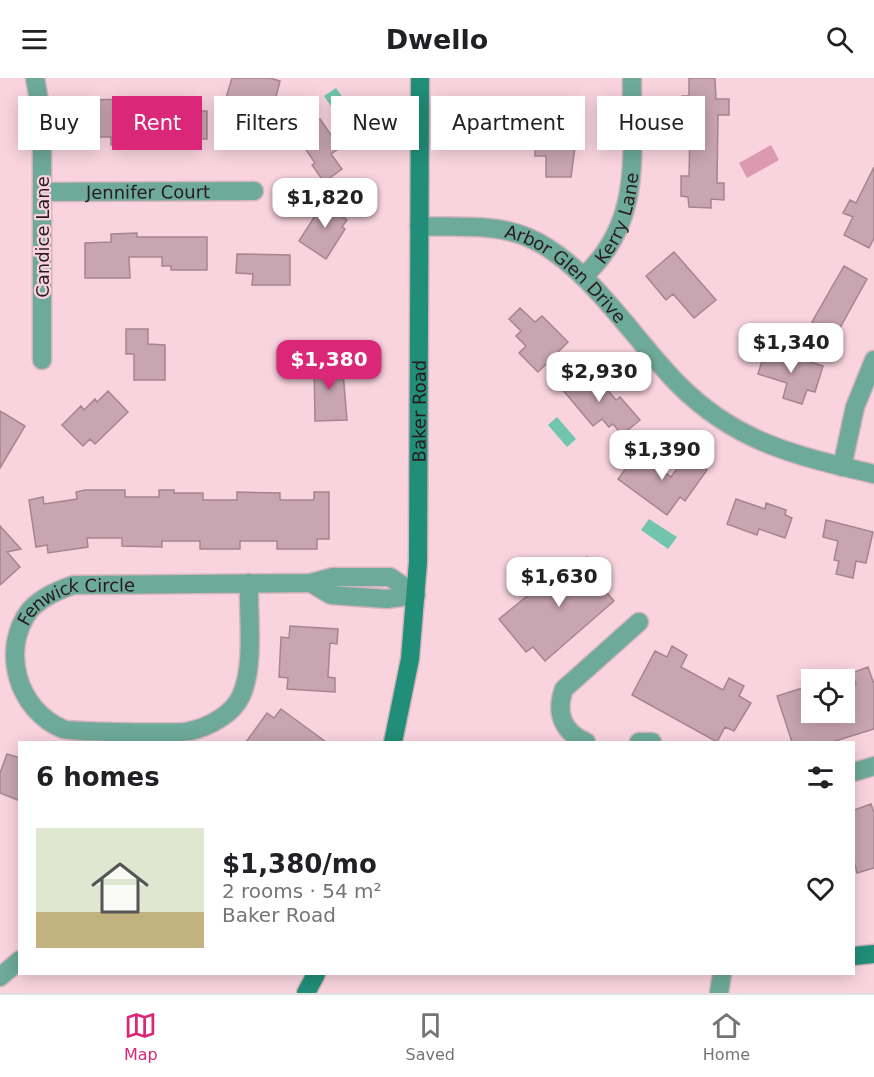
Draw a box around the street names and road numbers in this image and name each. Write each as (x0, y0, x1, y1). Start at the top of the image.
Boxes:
street label: Kerry Lane (590, 171, 642, 268)
street label: Candice Lane (32, 176, 53, 298)
street label: Jennifer Court (85, 181, 210, 202)
street label: Arbor Glen Drive (503, 220, 631, 327)
street label: Baker Road (408, 360, 429, 462)
street label: Fenwick Circle (12, 574, 135, 629)

